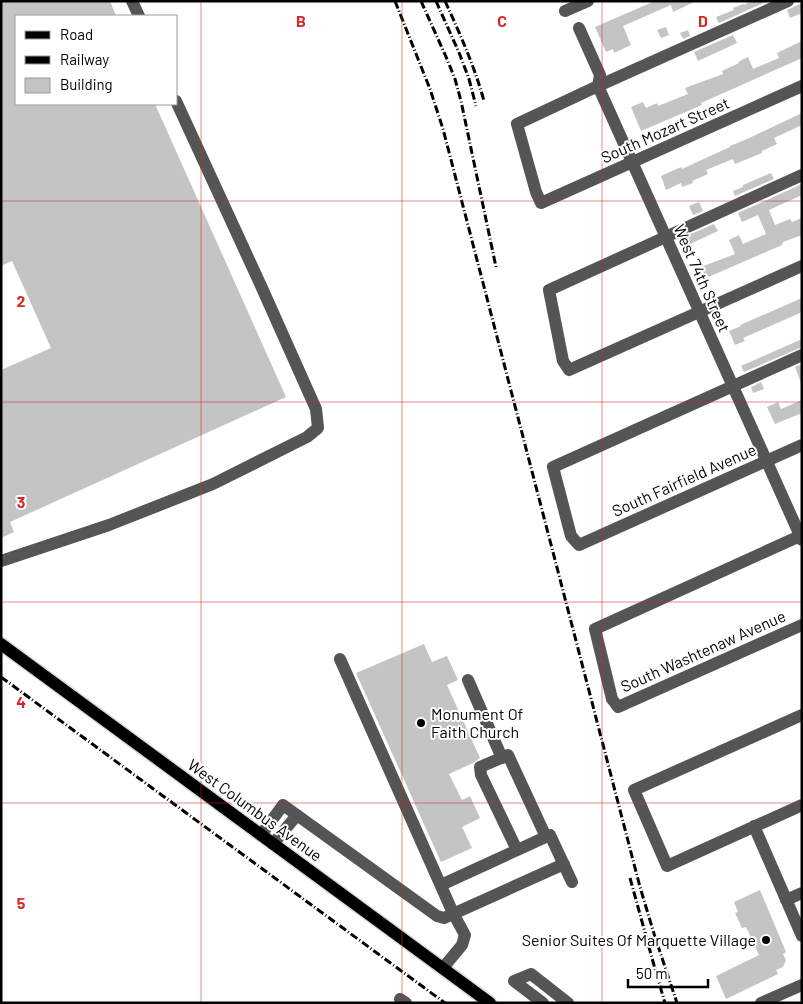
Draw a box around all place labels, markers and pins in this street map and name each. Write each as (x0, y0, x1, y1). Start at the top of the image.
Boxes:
place label: Monument Of Faith Church (431, 704, 524, 741)
marker: Monument Of Faith Church (415, 717, 427, 729)
place label: Senior Suites Of Marquette Village (522, 930, 756, 949)
marker: Senior Suites Of Marquette Village (760, 934, 772, 946)

